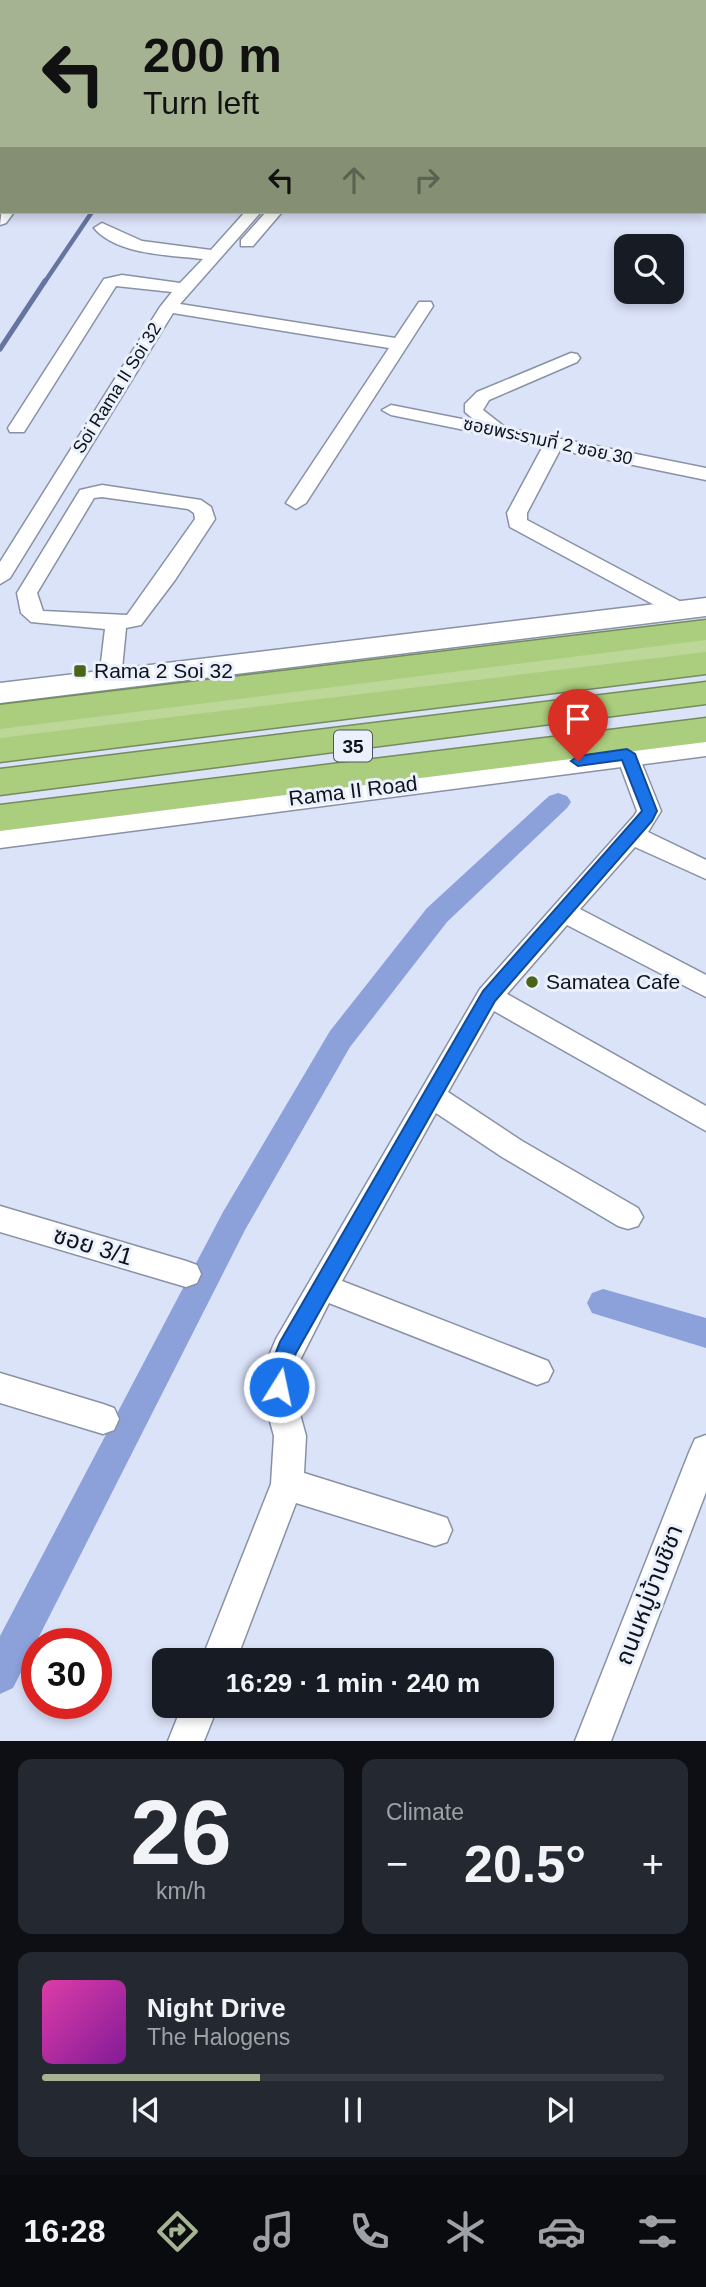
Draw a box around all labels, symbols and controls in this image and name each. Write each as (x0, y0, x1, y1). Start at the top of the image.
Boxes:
icon: left (28, 28, 119, 119)
text: 200 m (143, 28, 282, 82)
text: Turn left (143, 85, 259, 121)
icon: left (262, 161, 300, 199)
icon: ahead (335, 161, 373, 199)
icon: right (408, 161, 446, 199)
map controls (614, 234, 684, 304)
button: search (614, 234, 684, 304)
street label: Soi Rama II Soi 32 (69, 319, 165, 457)
street label: ซอยพระรามที่ 2 ซอย 30 (462, 410, 635, 469)
place label: Rama 2 Soi 32 (94, 659, 233, 682)
marker: Rama 2 Soi 32 (72, 663, 88, 679)
pin (548, 689, 608, 761)
icon: arrive (559, 700, 597, 738)
road number: 35 (334, 730, 372, 762)
street label: Rama II Road (287, 771, 419, 810)
place label: Samatea Cafe (546, 970, 680, 993)
marker: Samatea Cafe (524, 974, 540, 990)
street label: ซอย 3/1 (50, 1221, 136, 1270)
position arrow (242, 1350, 316, 1424)
street label: ถนนหมู่บ้านชิชา (609, 1521, 689, 1669)
speed limit sign: 30 (21, 1628, 112, 1719)
text: 16:29 · 1 min · 240 m (226, 1668, 480, 1698)
text: 26 (130, 1782, 232, 1883)
text: Climate (386, 1799, 464, 1825)
text: 20.5° (464, 1835, 586, 1893)
text: − (386, 1843, 408, 1885)
text: + (642, 1843, 664, 1885)
text: km/h (156, 1878, 206, 1904)
text: Night Drive (147, 1993, 286, 2023)
text: The Halogens (147, 2024, 290, 2050)
icon: previous (127, 2091, 165, 2129)
icon: pause (334, 2091, 372, 2129)
icon: next (541, 2091, 579, 2129)
icon: directions (153, 2207, 202, 2256)
icon: music (249, 2207, 298, 2256)
icon: phone (345, 2207, 394, 2256)
icon: climate (441, 2207, 490, 2256)
icon: car (537, 2207, 586, 2256)
icon: filters (633, 2207, 682, 2256)
text: 16:28 (24, 2213, 105, 2249)

